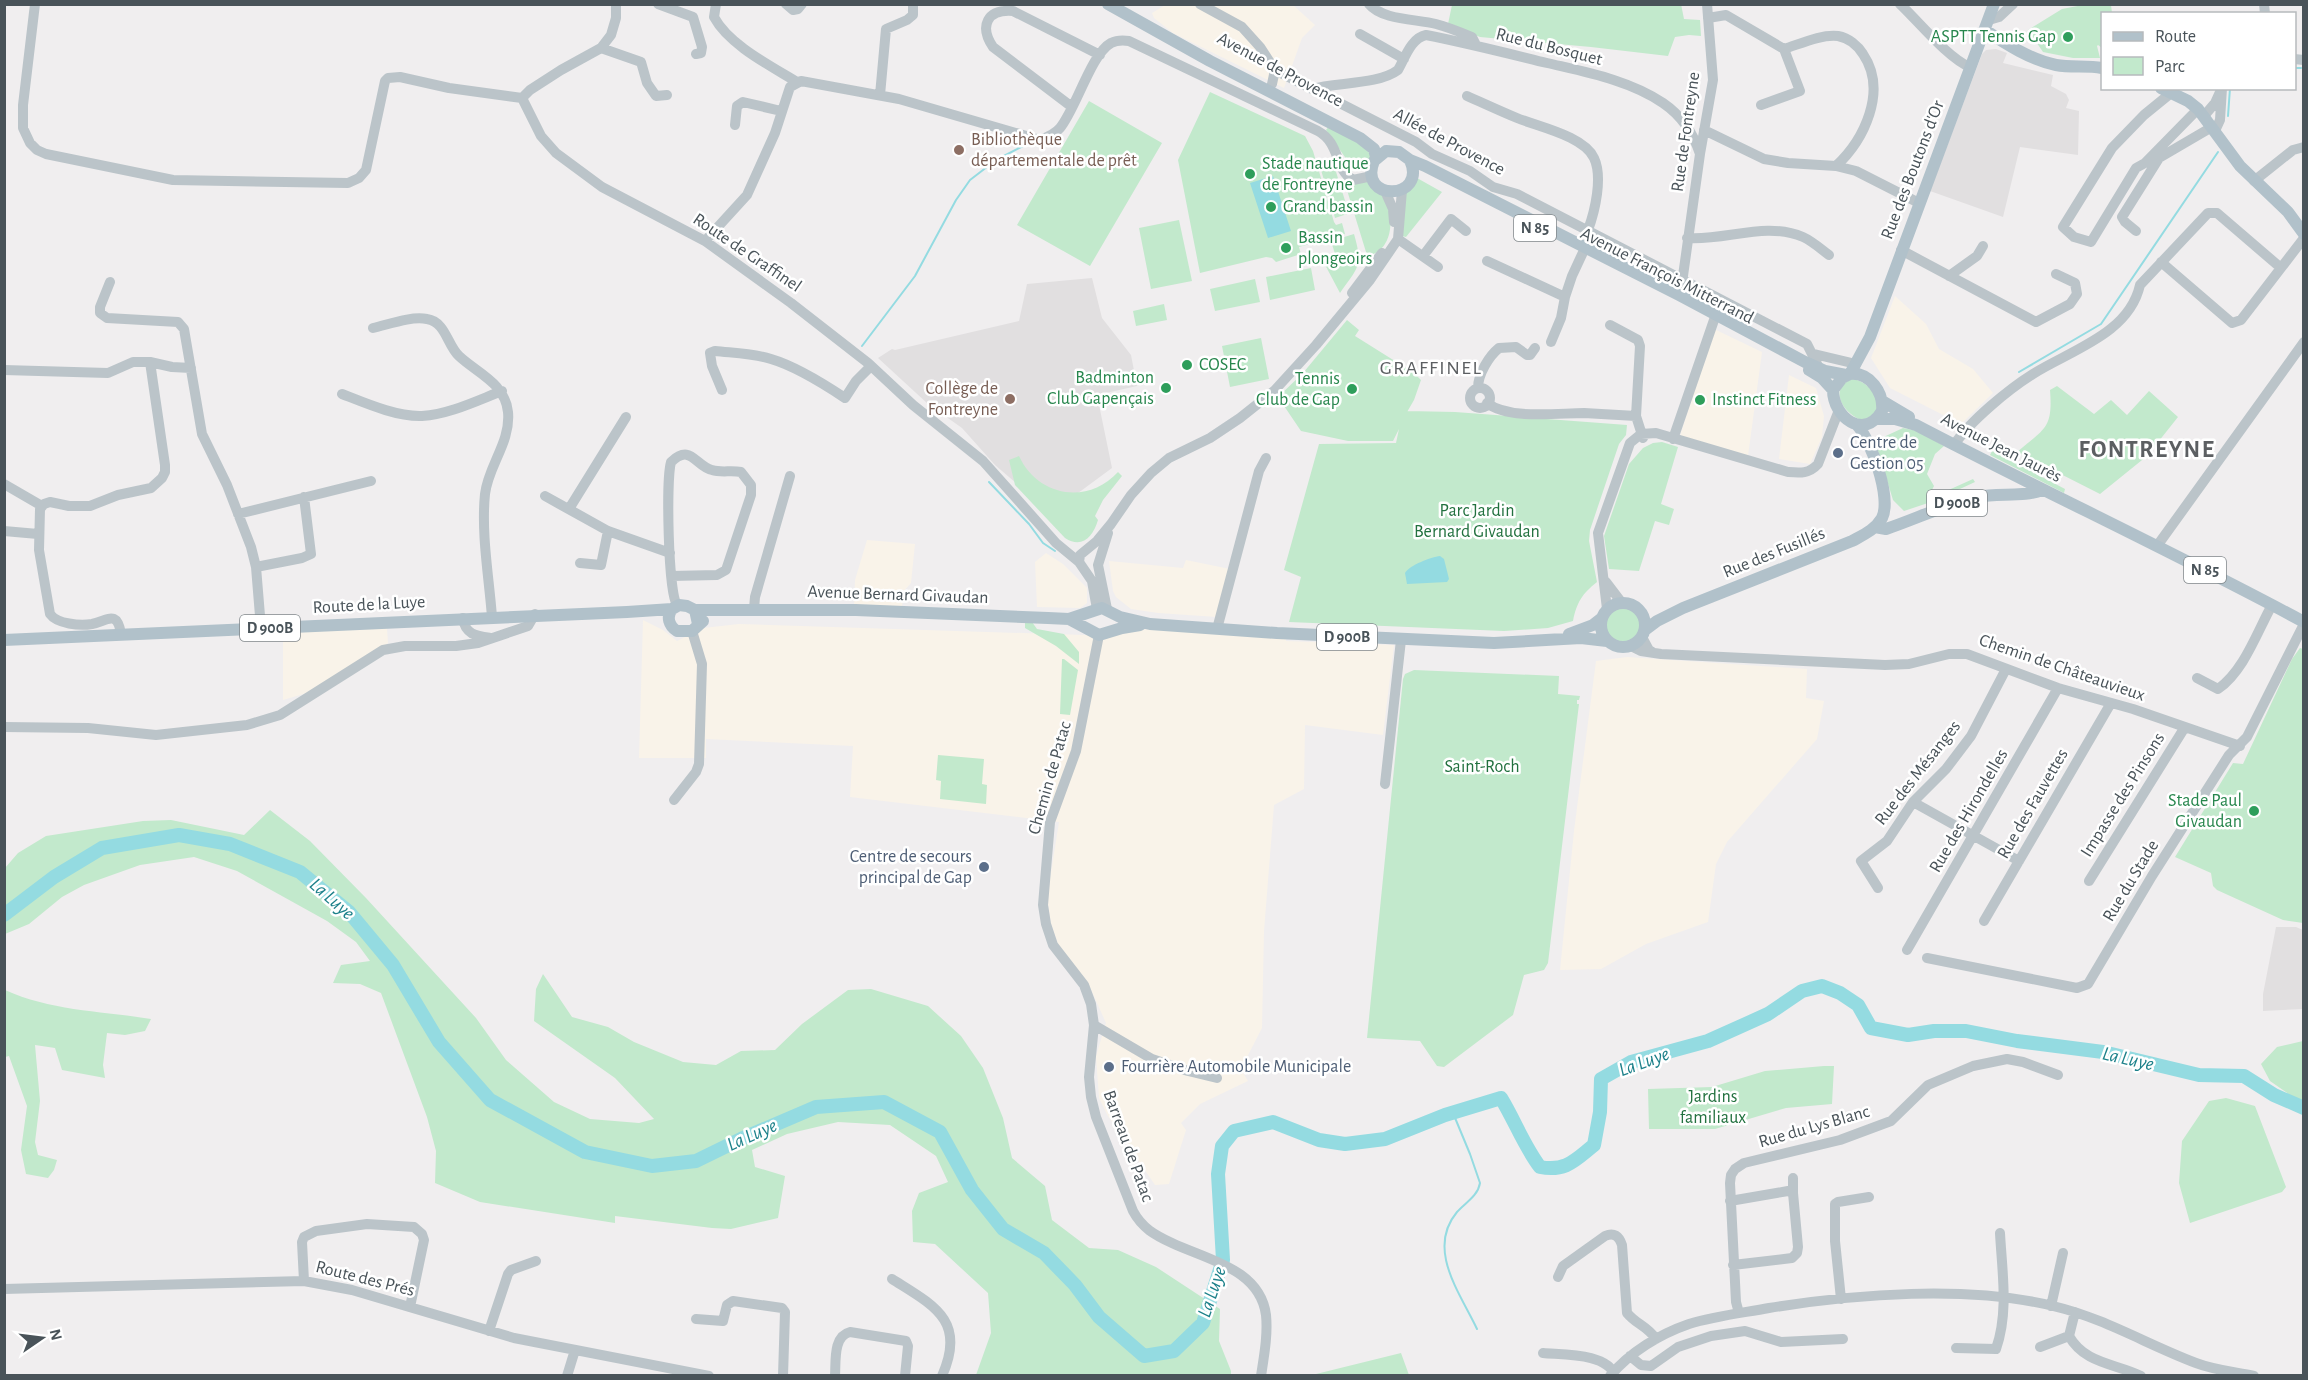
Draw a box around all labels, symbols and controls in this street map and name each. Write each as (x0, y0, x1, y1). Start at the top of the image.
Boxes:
legend (2101, 12, 2296, 90)
street label: Rue du Bosquet (1494, 25, 1604, 69)
place label: ASPTT Tennis Gap (1931, 28, 2056, 46)
text: Route (2155, 28, 2196, 46)
street label: Avenue de Provence (1214, 29, 1346, 111)
marker: ASPTT Tennis Gap (2061, 30, 2075, 44)
text: Parc (2155, 58, 2185, 76)
street label: Rue de Fontreyne (1669, 71, 1703, 193)
street label: Rue des Boutons d'Or (1878, 98, 1948, 242)
street label: Allée de Provence (1390, 105, 1508, 179)
place label: Bibliothèque départementale de prêt (971, 131, 1137, 170)
marker: Bibliothèque départementale de prêt (952, 143, 966, 157)
place label: Stade nautique de Fontreyne (1262, 155, 1369, 194)
marker: Stade nautique de Fontreyne (1243, 167, 1257, 181)
place label: Grand bassin (1283, 198, 1373, 216)
marker: Grand bassin (1264, 200, 1278, 214)
street label: Route de Graffinel (690, 210, 804, 296)
road number: N 85 (1514, 215, 1556, 241)
street label: Avenue François Mitterrand (1578, 224, 1756, 328)
place label: Bassin plongeoirs (1298, 229, 1372, 268)
marker: Bassin plongeoirs (1279, 241, 1293, 255)
place label: COSEC (1199, 356, 1246, 374)
marker: COSEC (1180, 358, 1194, 372)
district label: GRAFFINEL (1380, 358, 1482, 378)
place label: Badminton Club Gapençais (1047, 369, 1154, 408)
place label: Tennis Club de Gap (1256, 370, 1340, 409)
place label: Collège de Fontreyne (925, 380, 998, 419)
marker: Badminton Club Gapençais (1159, 381, 1173, 395)
marker: Tennis Club de Gap (1345, 382, 1359, 396)
place label: Instinct Fitness (1712, 391, 1816, 409)
marker: Collège de Fontreyne (1003, 392, 1017, 406)
marker: Instinct Fitness (1693, 393, 1707, 407)
street label: Avenue Jean Jaurès (1938, 410, 2064, 486)
place label: Centre de Gestion 05 (1850, 434, 1923, 473)
district label: FONTREYNE (2079, 438, 2215, 462)
marker: Centre de Gestion 05 (1831, 446, 1845, 460)
road number: D 900B (1927, 490, 1987, 516)
park label: Parc Jardin Bernard Givaudan (1414, 502, 1540, 541)
street label: Rue des Fusillés (1720, 524, 1828, 582)
road number: N 85 (2184, 557, 2226, 583)
street label: Avenue Bernard Givaudan (807, 583, 989, 607)
street label: Route de la Luye (312, 593, 426, 617)
road number: D 900B (240, 615, 300, 641)
road number: D 900B (1317, 624, 1377, 650)
street label: Chemin de Châteauvieux (1977, 631, 2147, 705)
street label: Rue des Mésanges (1872, 717, 1964, 829)
street label: Chemin de Patac (1025, 719, 1075, 837)
street label: Impasse des Pinsons (2078, 730, 2168, 860)
street label: Rue des Hirondelles (1926, 746, 2012, 876)
street label: Rue des Fauvettes (1994, 746, 2072, 862)
park label: Saint-Roch (1444, 758, 1520, 776)
place label: Stade Paul Givaudan (2168, 792, 2242, 831)
marker: Stade Paul Givaudan (2247, 804, 2261, 818)
street label: Rue du Stade (2100, 837, 2162, 925)
place label: Centre de secours principal de Gap (850, 848, 972, 887)
marker: Centre de secours principal de Gap (977, 860, 991, 874)
water label: La Luye (306, 874, 359, 924)
water label: La Luye (2100, 1043, 2156, 1075)
water label: La Luye (1616, 1044, 1672, 1080)
place label: Fourrière Automobile Municipale (1121, 1058, 1351, 1076)
marker: Fourrière Automobile Municipale (1102, 1060, 1116, 1074)
street label: Barreau de Patac (1100, 1088, 1156, 1204)
park label: Jardins familiaux (1680, 1088, 1746, 1127)
street label: Rue du Lys Blanc (1757, 1103, 1872, 1151)
water label: La Luye (724, 1115, 780, 1155)
street label: Route des Prés (314, 1258, 416, 1300)
water label: La Luye (1194, 1264, 1230, 1320)
north arrow (12, 1308, 72, 1368)
text: N (46, 1327, 65, 1342)

